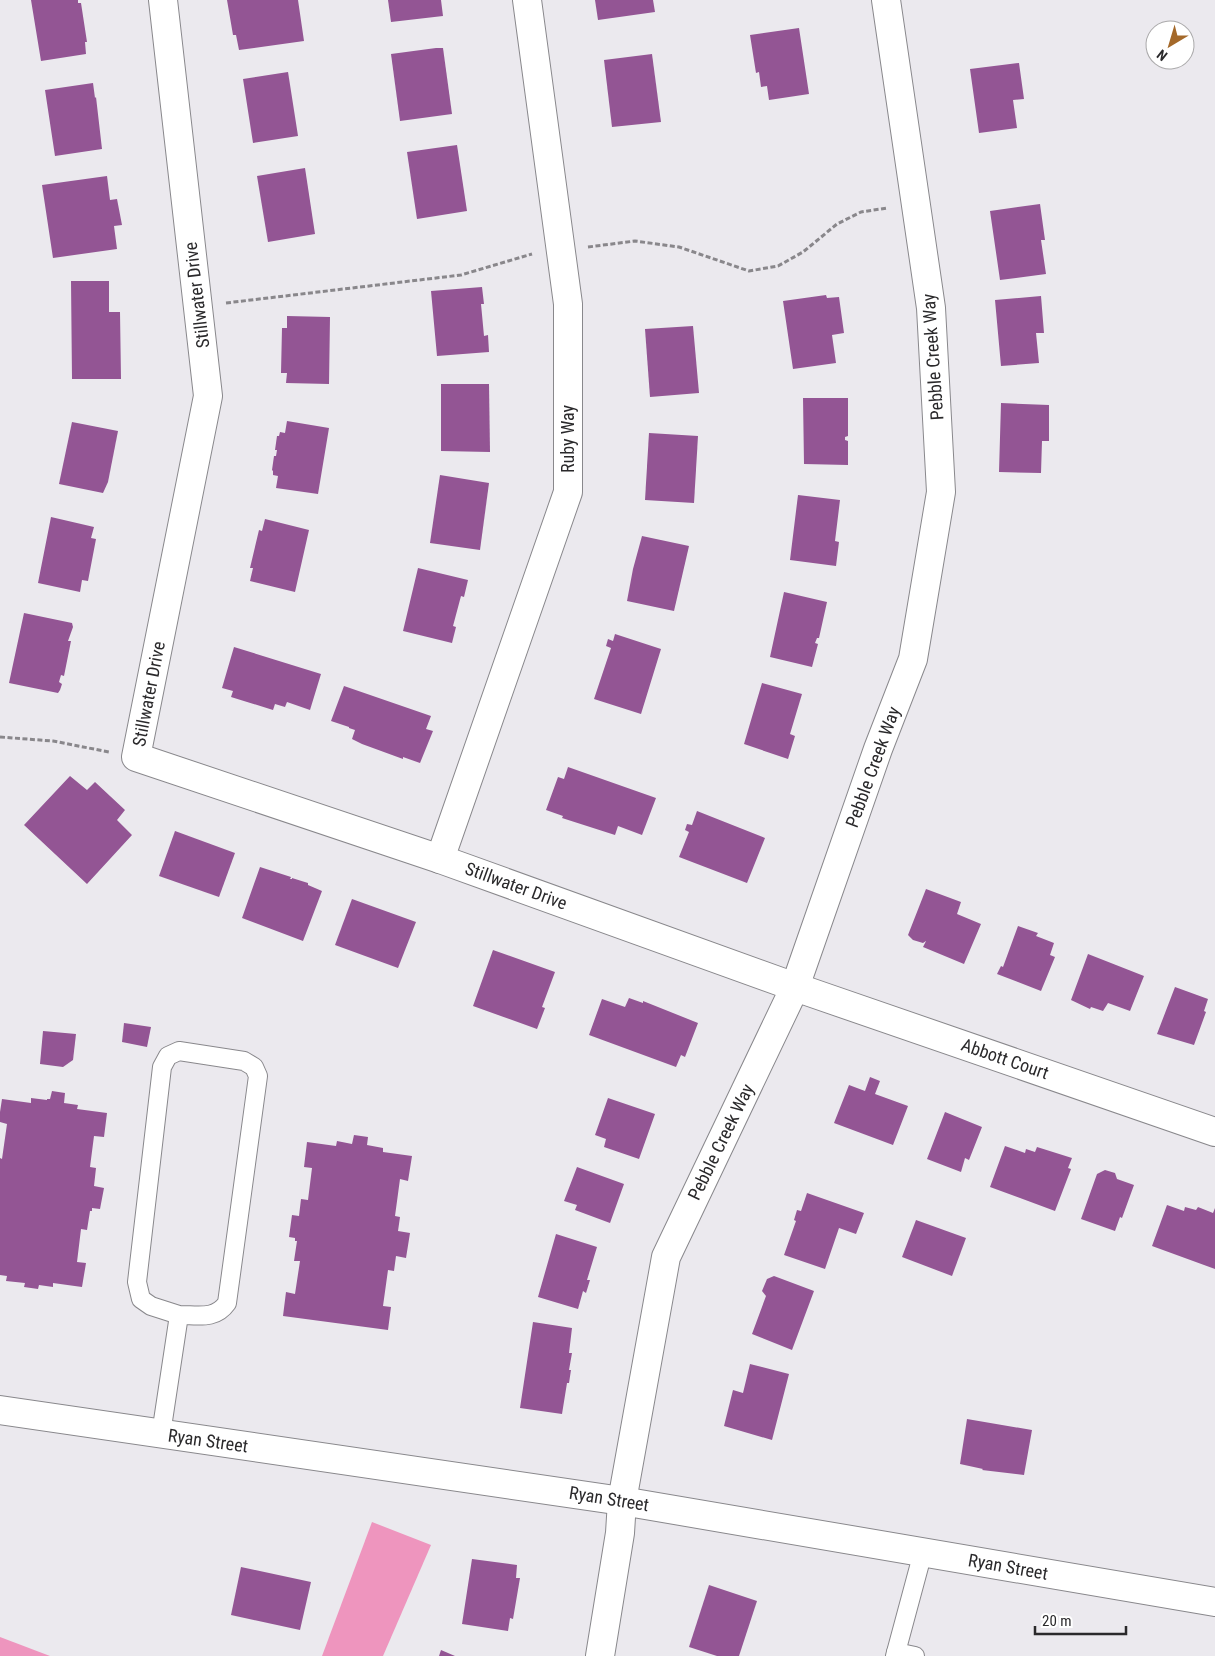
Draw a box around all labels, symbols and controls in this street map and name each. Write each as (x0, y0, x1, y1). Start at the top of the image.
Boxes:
north arrow (1145, 20, 1195, 70)
text: N (1154, 46, 1170, 64)
street label: Stillwater Drive (180, 241, 213, 349)
street label: Pebble Creek Way (918, 293, 947, 421)
street label: Ruby Way (557, 404, 578, 473)
street label: Stillwater Drive (128, 640, 169, 748)
street label: Pebble Creek Way (841, 703, 904, 830)
street label: Stillwater Drive (462, 857, 570, 914)
street label: Abbott Court (959, 1034, 1052, 1083)
street label: Pebble Creek Way (683, 1080, 758, 1203)
street label: Ryan Street (167, 1424, 249, 1457)
street label: Ryan Street (568, 1482, 651, 1515)
street label: Ryan Street (967, 1549, 1050, 1584)
scale bar (1035, 1604, 1126, 1636)
text: 20 m (1042, 1612, 1072, 1630)

